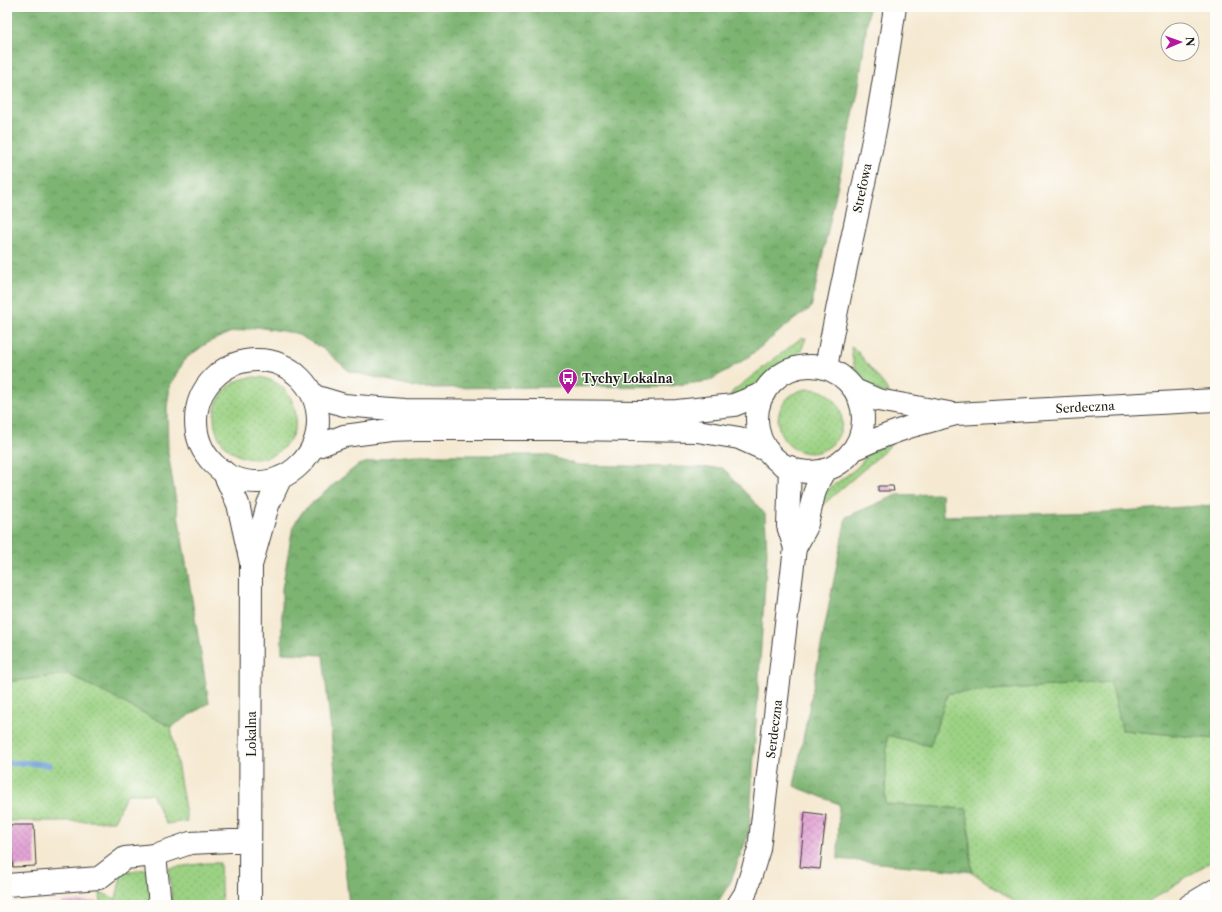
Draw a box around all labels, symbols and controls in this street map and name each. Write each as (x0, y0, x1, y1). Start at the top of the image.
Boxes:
north arrow (1160, 22, 1200, 62)
text: N (1183, 37, 1197, 47)
street label: Strefowa (849, 161, 875, 214)
bus stop icon: Tychy Lokalna (557, 367, 579, 395)
place label: Tychy Lokalna (582, 371, 674, 386)
street label: Serdeczna (1055, 398, 1116, 416)
street label: Serdeczna (763, 698, 785, 759)
street label: Lokalna (244, 711, 259, 757)

